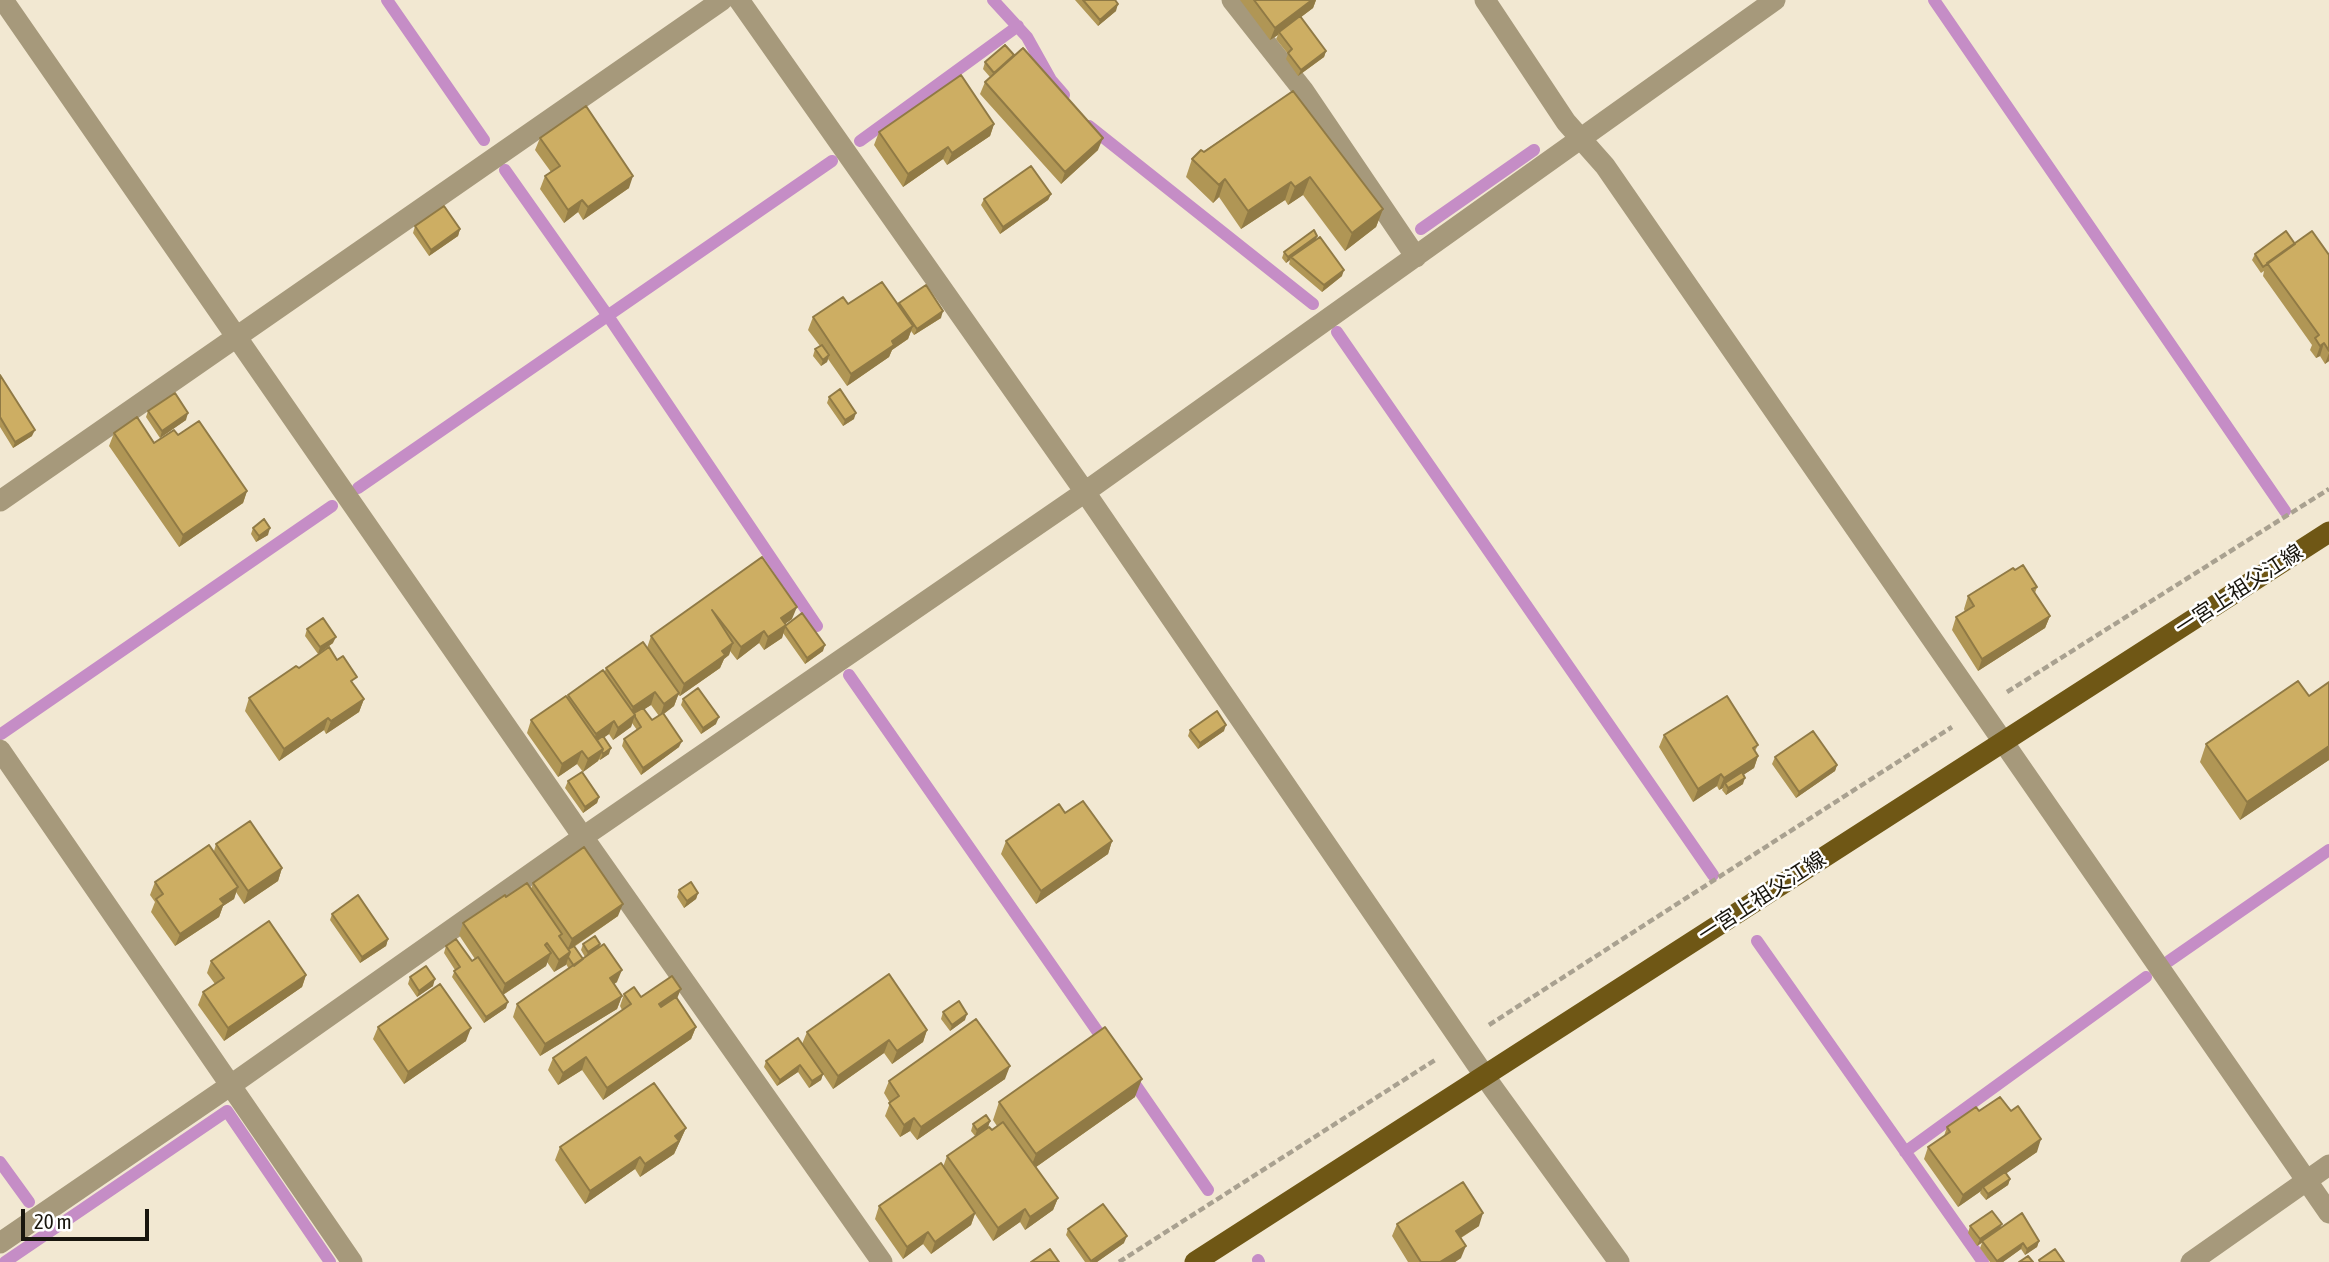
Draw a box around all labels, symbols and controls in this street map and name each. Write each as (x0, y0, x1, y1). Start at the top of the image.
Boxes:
street label: 一宮上祖父江線 (2170, 539, 2308, 641)
street label: 一宮上祖父江線 (1693, 846, 1831, 948)
scale bar (24, 1196, 152, 1240)
text: 20 m (34, 1209, 72, 1233)

